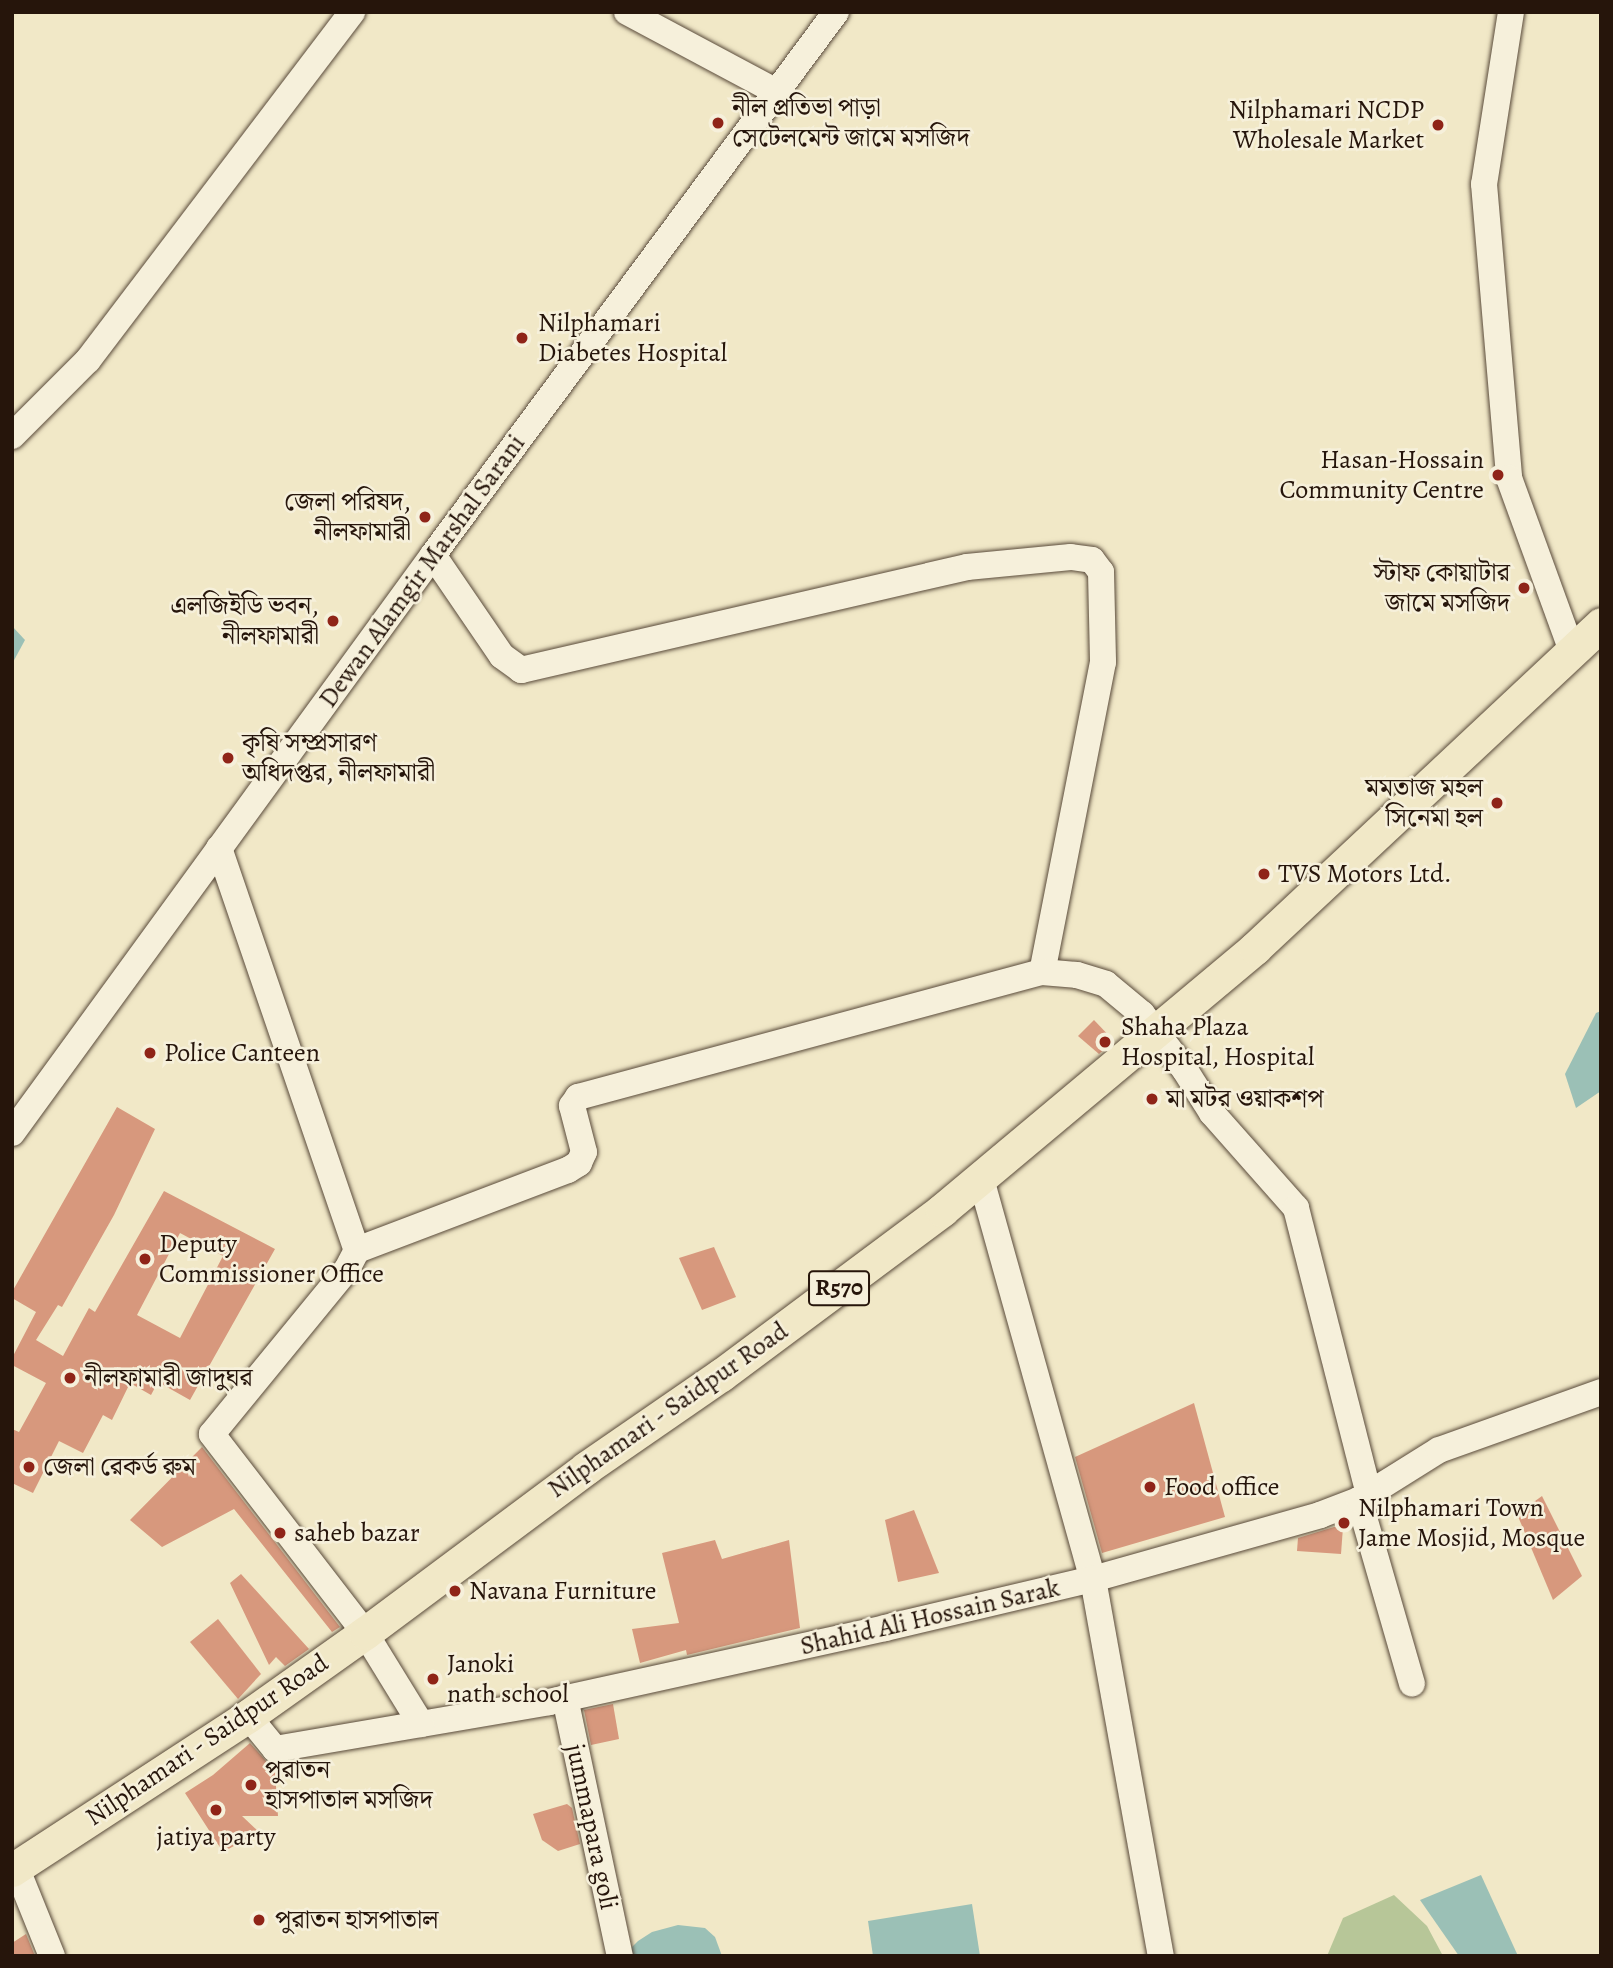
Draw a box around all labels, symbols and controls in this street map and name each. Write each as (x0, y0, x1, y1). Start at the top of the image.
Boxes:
place label: নীল প্রতিভা পাড়া সেটেলমেন্ট জামে মসজিদ (732, 92, 970, 154)
place label: Nilphamari NCDP Wholesale Market (1228, 94, 1424, 156)
marker: নীল প্রতিভা পাড়া সেটেলমেন্ট জামে মসজিদ (710, 115, 726, 131)
marker: Nilphamari NCDP Wholesale Market (1430, 117, 1446, 133)
place label: Nilphamari Diabetes Hospital (538, 307, 727, 368)
marker: Nilphamari Diabetes Hospital (512, 328, 532, 348)
street label: Dewan Alamgir Marshal Sarani (312, 428, 532, 714)
place label: Hasan-Hossain Community Centre (1279, 444, 1484, 505)
marker: Hasan-Hossain Community Centre (1490, 467, 1506, 483)
place label: জেলা পরিষদ, নীলফামারী (284, 486, 411, 548)
marker: জেলা পরিষদ, নীলফামারী (417, 509, 433, 525)
place label: স্টাফ কোয়াটার জামে মসজিদ (1373, 557, 1510, 618)
marker: স্টাফ কোয়াটার জামে মসজিদ (1516, 580, 1532, 596)
place label: এলজিইডি ভবন, নীলফামারী (170, 590, 319, 652)
marker: এলজিইডি ভবন, নীলফামারী (325, 613, 341, 629)
place label: কৃষি সম্প্রসারণ অধিদপ্তর, নীলফামারী (242, 727, 436, 788)
marker: কৃষি সম্প্রসারণ অধিদপ্তর, নীলফামারী (220, 750, 236, 766)
place label: মমতাজ মহল সিনেমা হল (1365, 772, 1483, 834)
marker: মমতাজ মহল সিনেমা হল (1489, 795, 1505, 811)
place label: TVS Motors Ltd. (1278, 858, 1452, 890)
marker: TVS Motors Ltd. (1256, 866, 1272, 882)
place label: Shaha Plaza Hospital, Hospital (1121, 1011, 1315, 1072)
marker: Shaha Plaza Hospital, Hospital (1095, 1032, 1115, 1052)
place label: Police Canteen (164, 1037, 320, 1069)
marker: Police Canteen (142, 1045, 158, 1061)
place label: মা মটর ওয়াকশপ (1166, 1083, 1324, 1115)
marker: মা মটর ওয়াকশপ (1144, 1091, 1160, 1107)
place label: Deputy Commissioner Office (159, 1228, 384, 1290)
marker: Deputy Commissioner Office (137, 1251, 153, 1267)
road number: R570 (808, 1268, 870, 1308)
street label: Nilphamari - Saidpur Road (542, 1315, 794, 1505)
place label: নীলফামারী জাদুঘর (84, 1362, 253, 1394)
marker: নীলফামারী জাদুঘর (62, 1370, 78, 1386)
place label: জেলা রেকর্ড রুম (43, 1451, 196, 1483)
marker: জেলা রেকর্ড রুম (21, 1459, 37, 1475)
place label: Food office (1164, 1471, 1279, 1503)
marker: Food office (1142, 1479, 1158, 1495)
place label: Nilphamari Town Jame Mosjid, Mosque (1358, 1492, 1586, 1554)
marker: Nilphamari Town Jame Mosjid, Mosque (1336, 1515, 1352, 1531)
place label: saheb bazar (294, 1517, 420, 1549)
marker: saheb bazar (272, 1525, 288, 1541)
street label: Shahid Ali Hossain Sarak (797, 1572, 1063, 1662)
place label: Navana Furniture (469, 1575, 656, 1607)
marker: Navana Furniture (447, 1583, 463, 1599)
street label: Nilphamari - Saidpur Road (79, 1647, 335, 1833)
place label: Janoki nath school (447, 1648, 569, 1710)
marker: Janoki nath school (425, 1671, 441, 1687)
street label: jummapara goli (559, 1741, 625, 1913)
place label: পুরাতন হাসপাতাল মসজিদ (265, 1754, 433, 1816)
marker: পুরাতন হাসপাতাল মসজিদ (243, 1777, 259, 1793)
marker: jatiya party (208, 1802, 224, 1818)
place label: jatiya party (157, 1821, 275, 1853)
place label: পুরাতন হাসপাতাল (275, 1904, 439, 1936)
marker: পুরাতন হাসপাতাল (249, 1910, 269, 1930)

